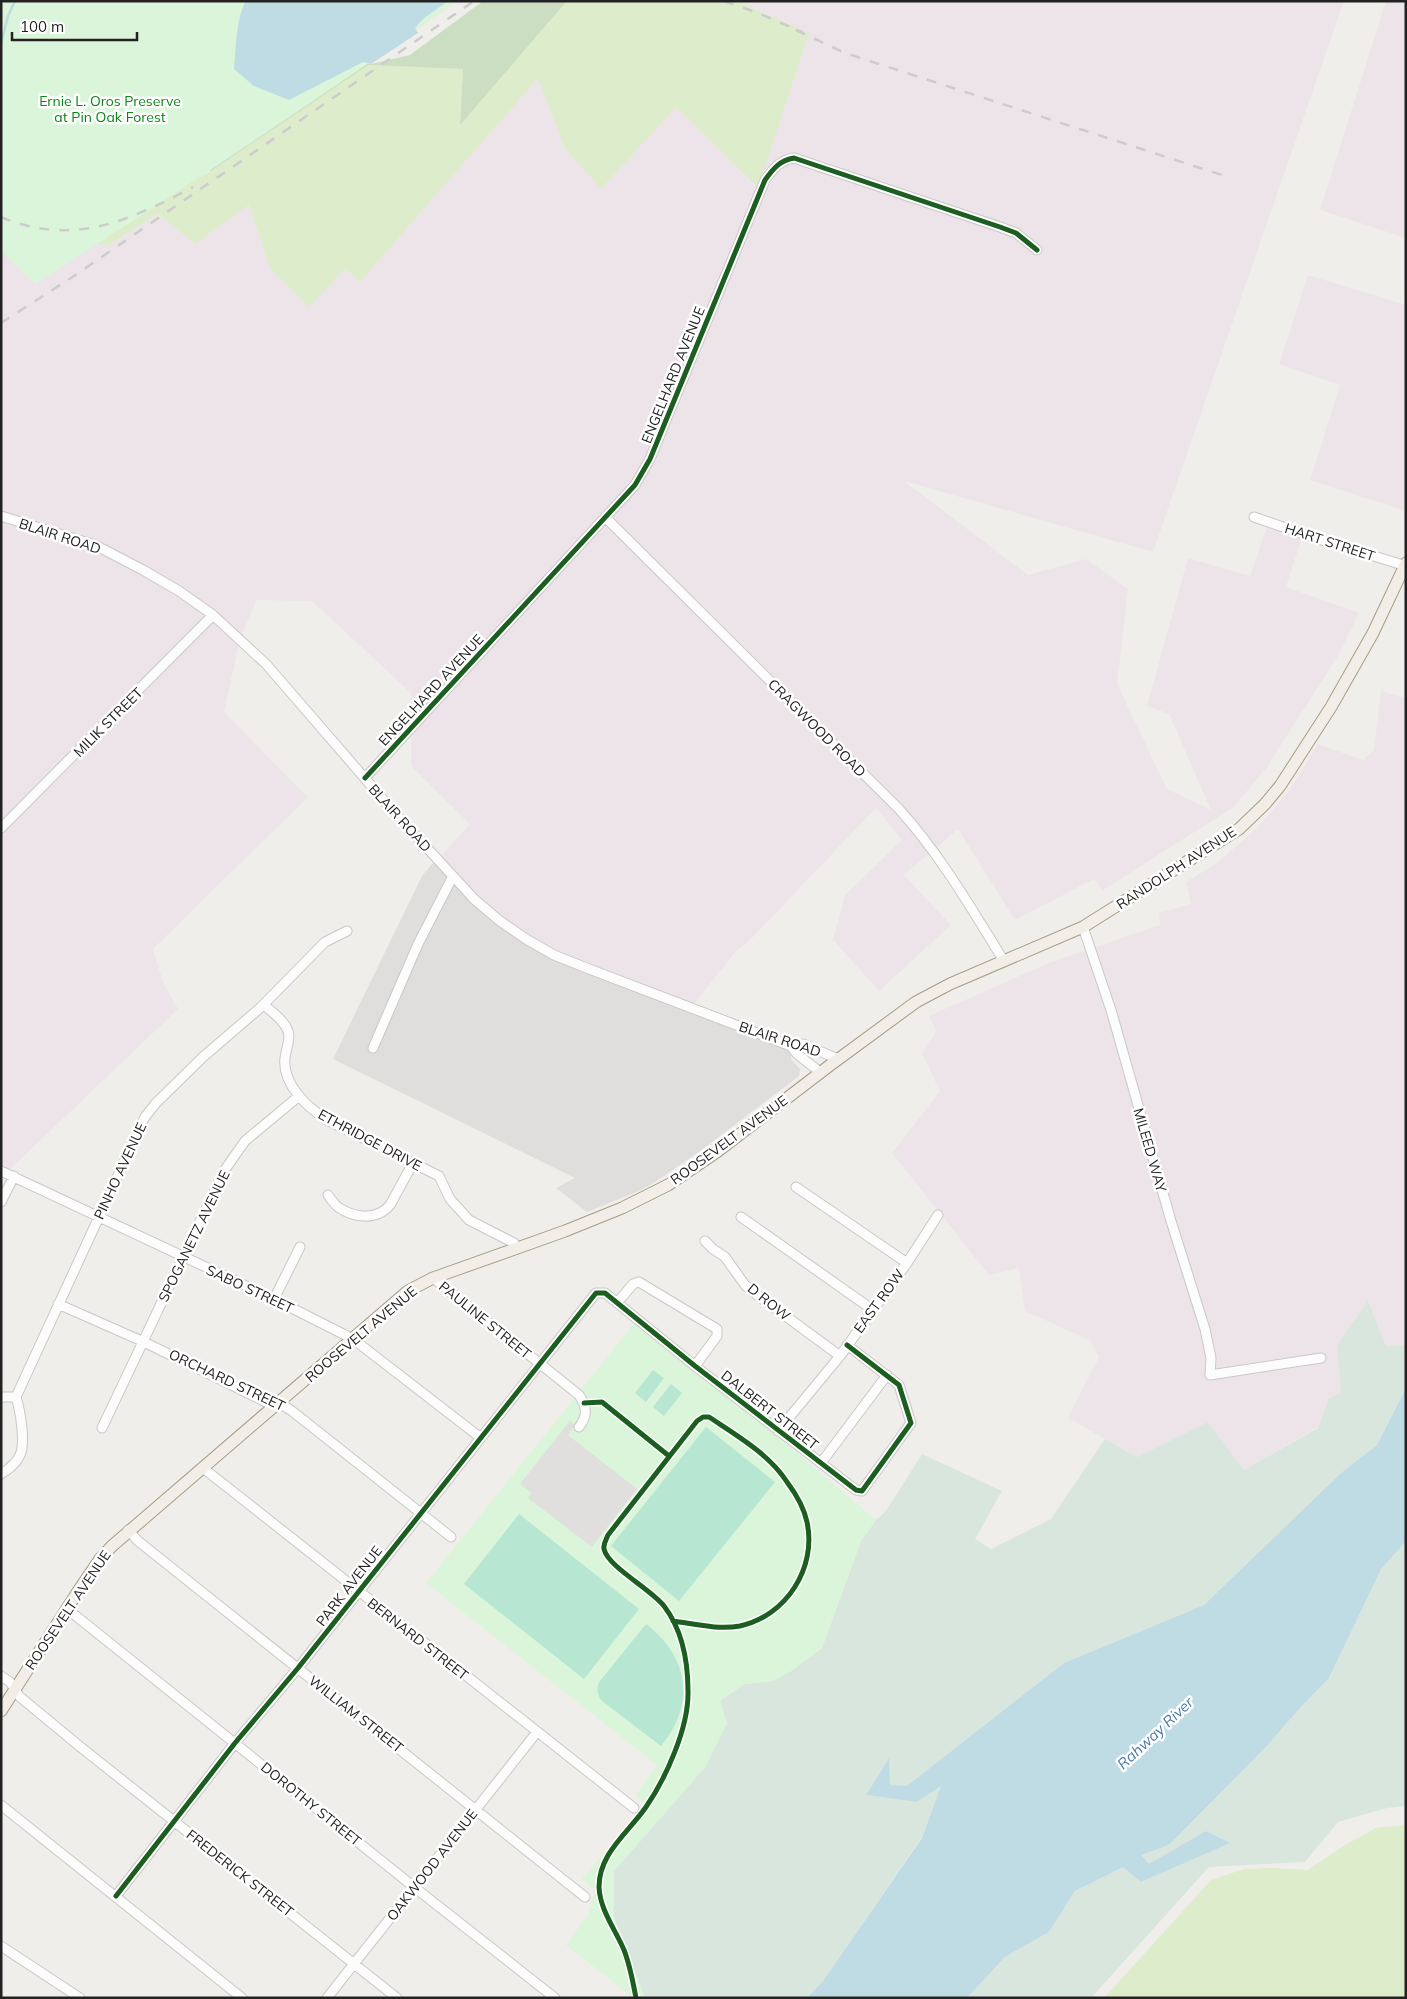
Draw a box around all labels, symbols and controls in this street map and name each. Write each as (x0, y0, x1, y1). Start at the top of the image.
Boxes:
scale bar (12, 10, 138, 42)
text: 100 m (20, 17, 64, 36)
park label: Ernie L. Oros Preserve at Pin Oak Forest (39, 92, 181, 126)
street label: ENGELHARD AVENUE (637, 304, 709, 446)
street label: BLAIR ROAD (17, 514, 103, 558)
street label: HART STREET (1283, 519, 1378, 565)
street label: ENGELHARD AVENUE (375, 630, 487, 750)
street label: CRAGWOOD ROAD (764, 675, 870, 781)
street label: MILIK STREET (70, 683, 147, 760)
street label: BLAIR ROAD (365, 780, 435, 856)
street label: RANDOLPH AVENUE (1113, 823, 1239, 913)
street label: BLAIR ROAD (737, 1017, 823, 1061)
street label: ROOSEVELT AVENUE (667, 1091, 791, 1189)
street label: ETHRIDGE DRIVE (315, 1105, 425, 1175)
street label: MILEED WAY (1129, 1106, 1171, 1195)
street label: PINHO AVENUE (90, 1120, 150, 1222)
street label: SPOGANETZ AVENUE (154, 1167, 234, 1305)
street label: SABO STREET (203, 1261, 297, 1317)
street label: EAST ROW (850, 1265, 908, 1336)
street label: PAULINE STREET (435, 1277, 535, 1363)
street label: D ROW (744, 1279, 794, 1325)
street label: ROOSEVELT AVENUE (301, 1282, 421, 1386)
street label: ORCHARD STREET (166, 1345, 288, 1415)
street label: DALBERT STREET (718, 1366, 823, 1454)
street label: PARK AVENUE (312, 1542, 386, 1630)
street label: ROOSEVELT AVENUE (21, 1547, 115, 1673)
street label: BERNARD STREET (364, 1594, 473, 1684)
street label: WILLIAM STREET (305, 1671, 407, 1757)
water label: Rahway River (1113, 1693, 1197, 1773)
street label: DOROTHY STREET (257, 1758, 365, 1850)
street label: OAKWOOD AVENUE (383, 1805, 481, 1925)
street label: FREDERICK STREET (183, 1825, 298, 1921)

